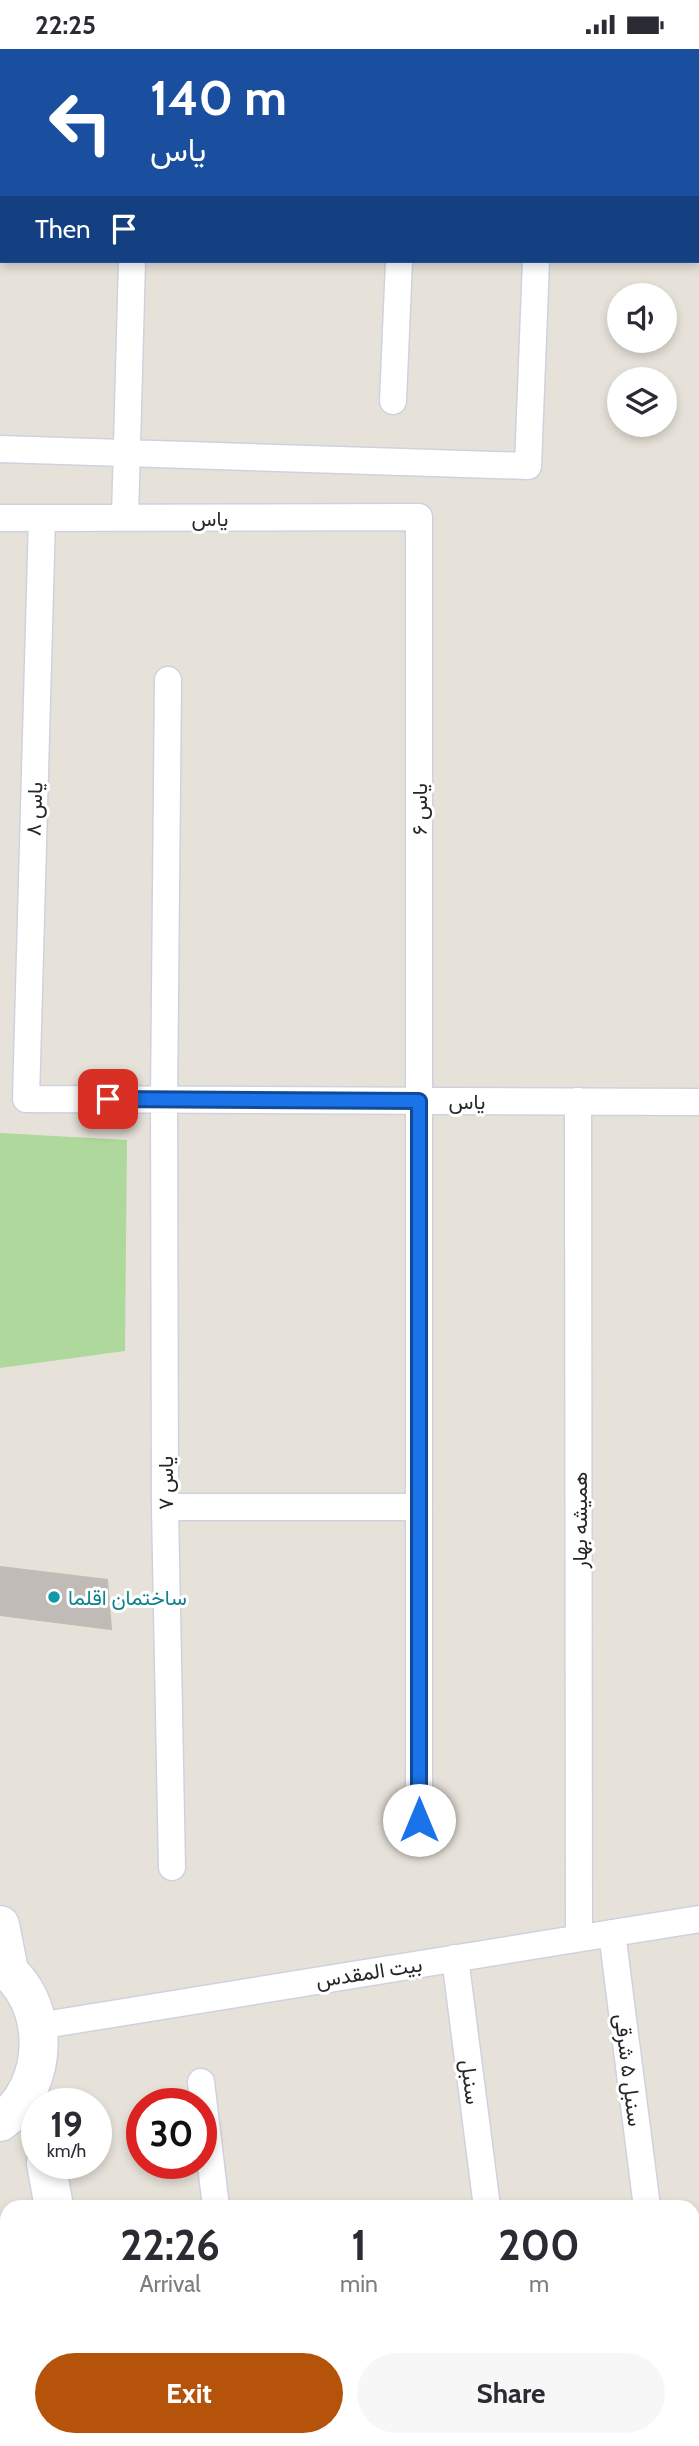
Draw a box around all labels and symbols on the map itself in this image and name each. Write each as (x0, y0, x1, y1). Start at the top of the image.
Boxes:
street label: یاس (192, 506, 228, 531)
street label: یاس ۸ (21, 782, 47, 836)
street label: یاس ۶ (407, 783, 432, 835)
pin (78, 1069, 138, 1129)
street label: یاس (449, 1089, 485, 1114)
street label: یاس ۷ (153, 1456, 178, 1510)
street label: همیشه بهار (567, 1472, 593, 1569)
place label: ساختمان اقلما (68, 1585, 187, 1610)
marker: ساختمان اقلما (46, 1589, 62, 1605)
position arrow (382, 1783, 456, 1857)
street label: بیت المقدس (314, 1951, 424, 1993)
street label: سنبل ۵ شرقی (609, 2012, 648, 2128)
street label: سنبل (456, 2058, 486, 2106)
speed limit sign: 30 (126, 2088, 217, 2179)

